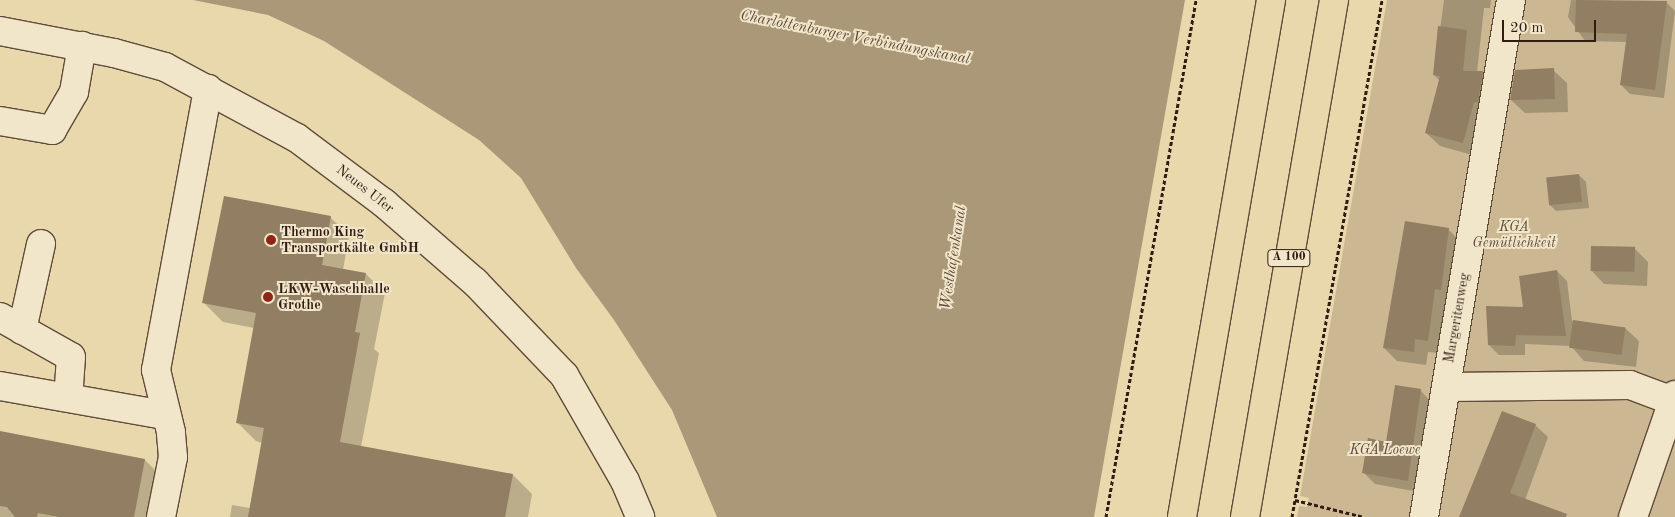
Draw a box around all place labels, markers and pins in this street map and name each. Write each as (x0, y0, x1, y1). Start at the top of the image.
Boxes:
place label: Thermo King Transportkälte GmbH (281, 224, 419, 256)
marker: Thermo King Transportkälte GmbH (265, 234, 277, 246)
place label: LKW-Waschhalle Grothe (278, 281, 390, 314)
marker: LKW-Waschhalle Grothe (262, 291, 274, 303)

